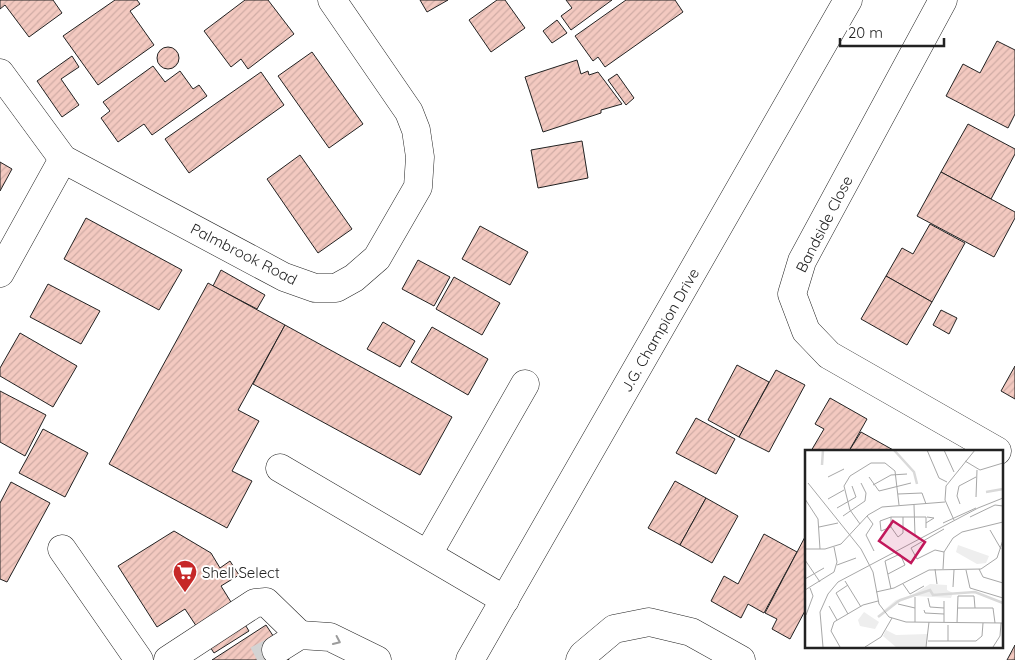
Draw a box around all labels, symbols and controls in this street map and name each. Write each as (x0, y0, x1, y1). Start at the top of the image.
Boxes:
scale bar (840, 15, 944, 47)
text: 20 m (848, 23, 883, 42)
street label: Bandside Close (791, 172, 857, 276)
street label: Palmbrook Road (188, 219, 300, 289)
street label: J.G. Champion Drive (617, 265, 703, 395)
inset map (805, 450, 1002, 648)
supermarket icon: Shell Select (172, 559, 198, 593)
place label: Shell Select (202, 563, 280, 582)
one-way arrow (332, 634, 341, 645)

